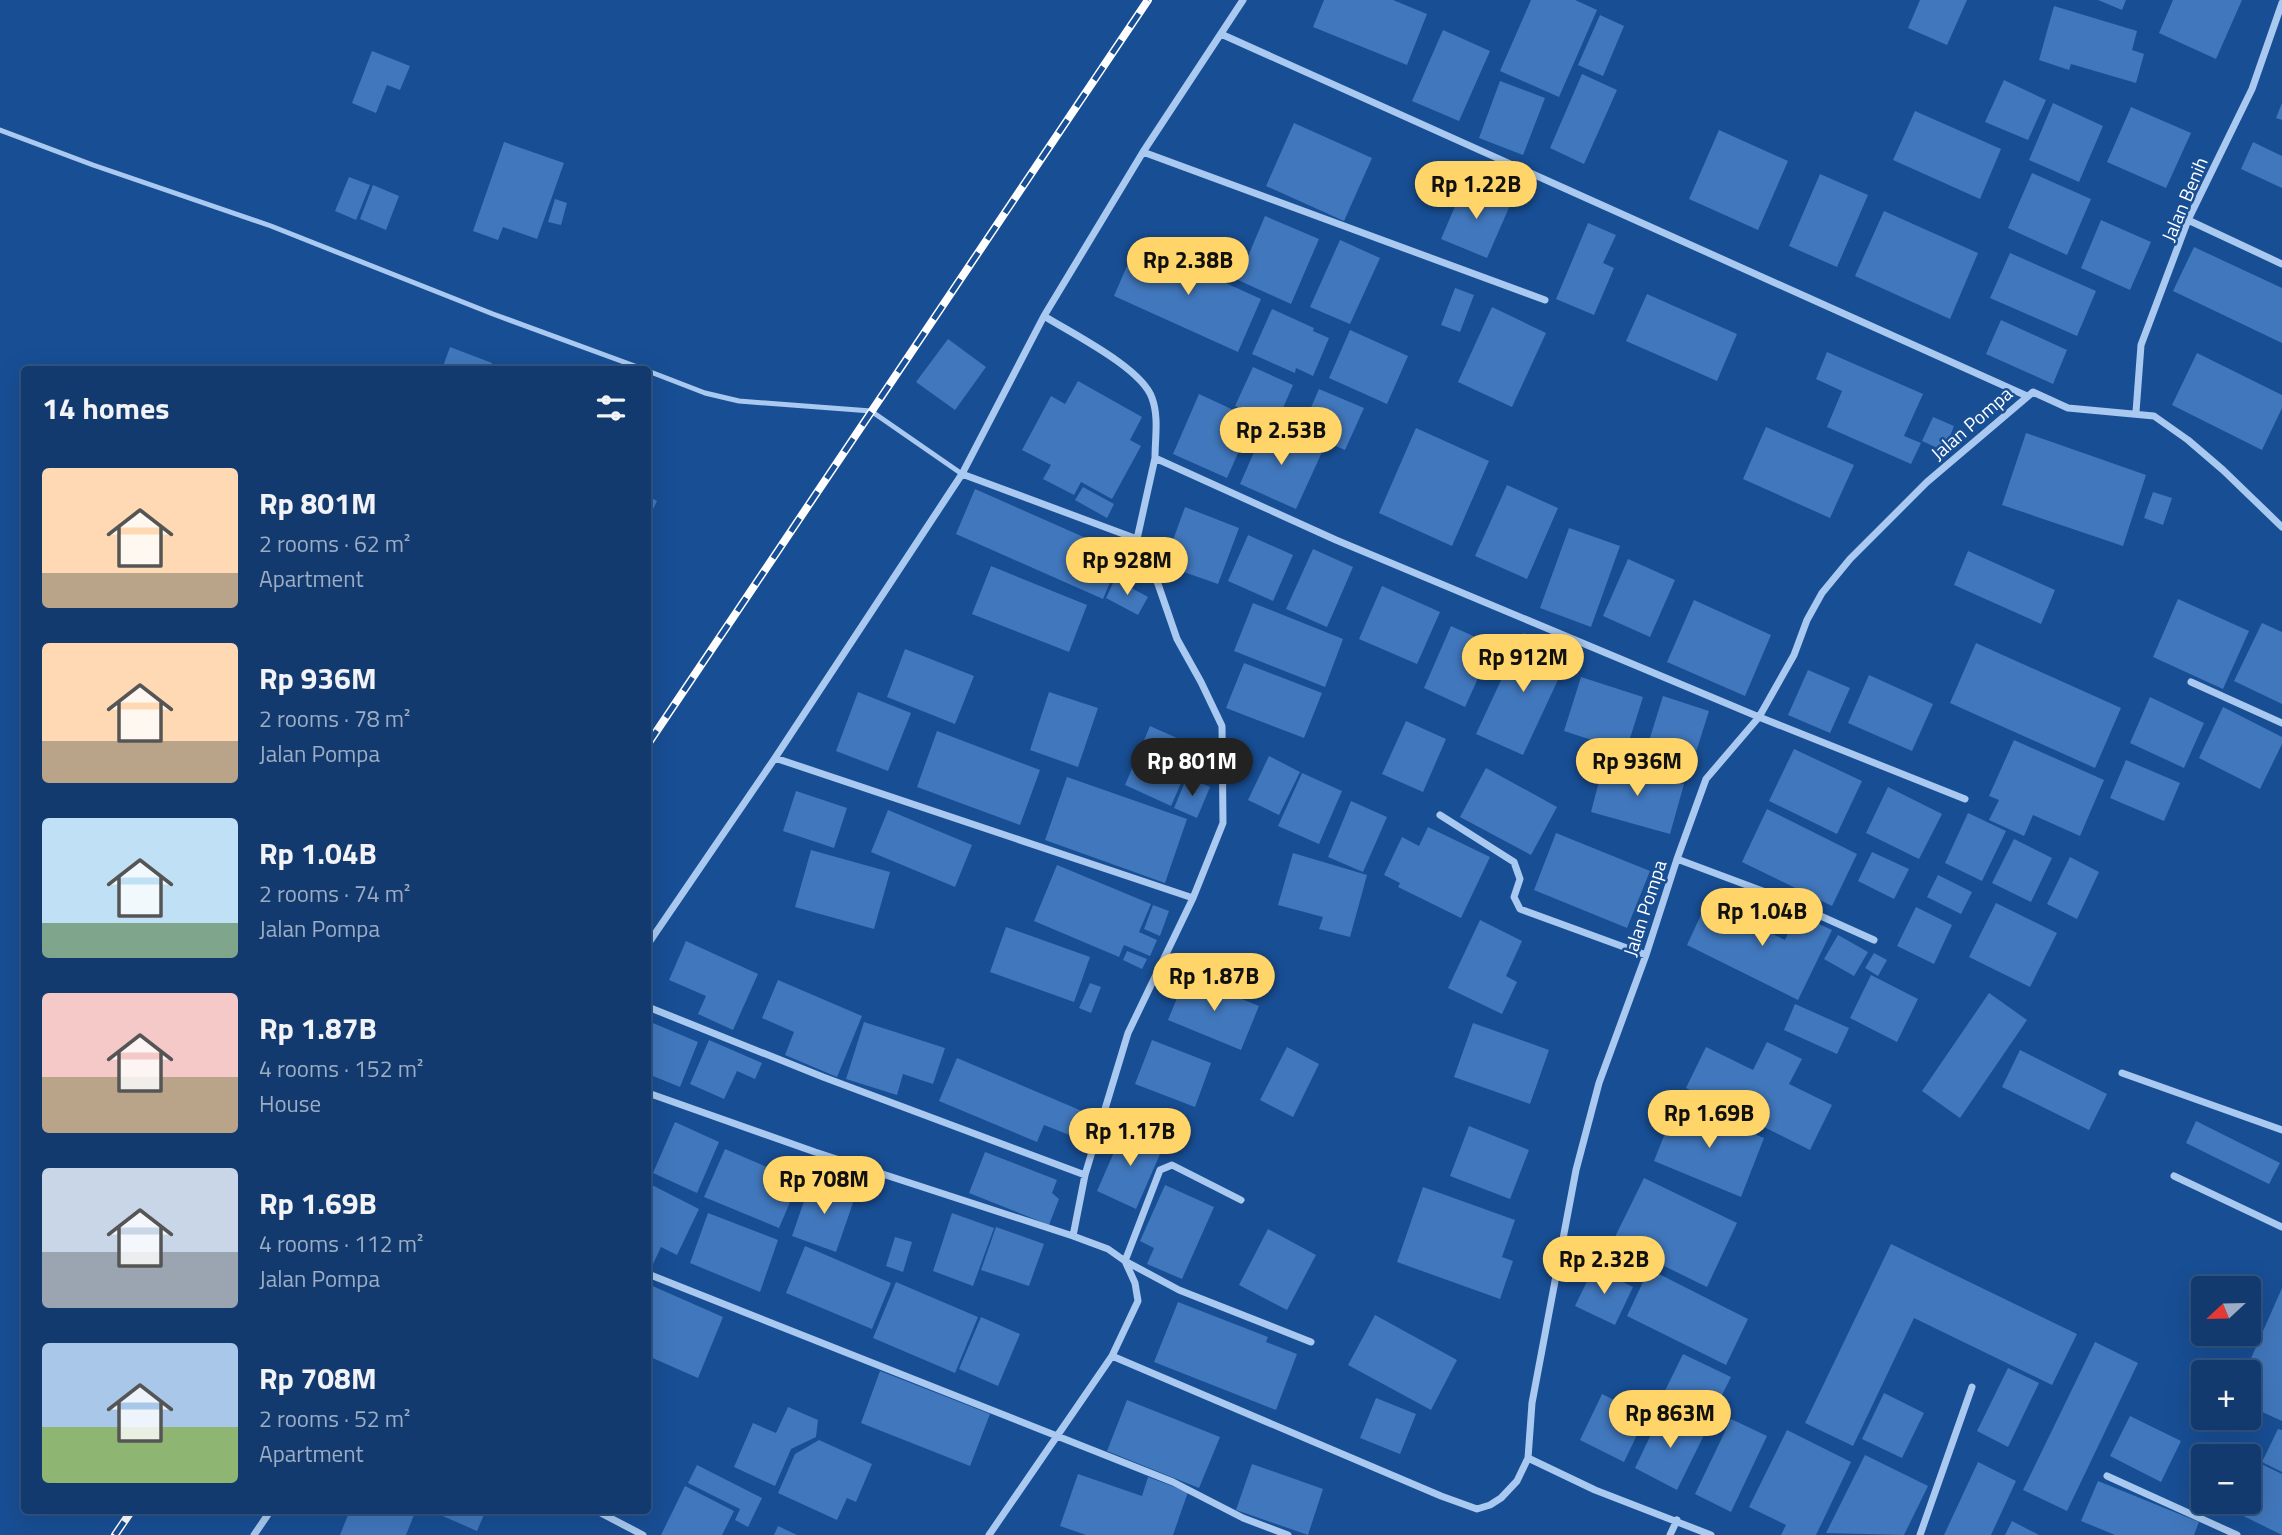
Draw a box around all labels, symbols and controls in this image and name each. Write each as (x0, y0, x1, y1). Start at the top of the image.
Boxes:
street label: Jalan Benih (2153, 152, 2215, 246)
pin: Rp 1.22B (1404, 162, 1548, 221)
text: Rp 1.22B (1431, 166, 1521, 201)
pin: Rp 2.38B (1116, 238, 1260, 297)
text: Rp 2.38B (1143, 242, 1233, 277)
street label: Jalan Pompa (1924, 379, 2019, 467)
text: 14 homes (42, 385, 169, 431)
icon: filters (592, 389, 630, 427)
pin: Rp 2.53B (1209, 407, 1353, 467)
text: Rp 2.53B (1236, 412, 1326, 447)
text: Rp 801M (259, 480, 377, 526)
icon: home (98, 496, 182, 580)
text: 2 rooms · 62 m² (259, 526, 410, 561)
pin: Rp 928M (1062, 538, 1192, 597)
text: Rp 928M (1082, 542, 1172, 577)
text: Apartment (259, 561, 364, 596)
pin: Rp 912M (1458, 634, 1588, 694)
text: Rp 912M (1478, 639, 1568, 674)
text: Rp 936M (259, 655, 377, 701)
icon: home (98, 671, 182, 755)
text: 2 rooms · 78 m² (259, 701, 410, 736)
text: Jalan Pompa (259, 736, 380, 771)
pin: Rp 801M (1127, 738, 1257, 798)
pin: Rp 936M (1572, 738, 1702, 798)
text: Rp 801M (1147, 743, 1237, 778)
text: Rp 936M (1592, 743, 1682, 778)
text: Rp 1.04B (259, 830, 377, 876)
icon: home (98, 846, 182, 930)
street label: Jalan Pompa (1615, 856, 1673, 960)
text: 2 rooms · 74 m² (259, 876, 410, 911)
pin: Rp 1.04B (1690, 888, 1834, 948)
text: Rp 1.04B (1717, 893, 1807, 928)
text: Jalan Pompa (259, 911, 380, 946)
pin: Rp 1.87B (1142, 954, 1286, 1013)
text: Rp 1.87B (1169, 958, 1259, 993)
text: Rp 1.87B (259, 1005, 377, 1051)
icon: home (98, 1021, 182, 1105)
text: 4 rooms · 152 m² (259, 1051, 423, 1086)
text: House (259, 1086, 321, 1121)
pin: Rp 1.69B (1637, 1090, 1781, 1150)
text: Rp 1.69B (1664, 1095, 1754, 1130)
pin: Rp 1.17B (1058, 1108, 1202, 1168)
text: Rp 1.17B (1085, 1113, 1175, 1148)
pin: Rp 708M (759, 1156, 889, 1216)
text: Rp 708M (779, 1161, 869, 1196)
text: Rp 1.69B (259, 1180, 377, 1226)
icon: home (98, 1196, 182, 1280)
text: 4 rooms · 112 m² (259, 1226, 423, 1261)
pin: Rp 2.32B (1532, 1236, 1676, 1296)
text: Rp 2.32B (1559, 1241, 1649, 1276)
text: Jalan Pompa (259, 1261, 380, 1296)
north arrow (2191, 1276, 2261, 1346)
map controls (2191, 1276, 2261, 1514)
text: Rp 708M (259, 1355, 377, 1401)
button: + (2191, 1360, 2261, 1430)
icon: home (98, 1371, 182, 1455)
pin: Rp 863M (1605, 1390, 1735, 1450)
text: Rp 863M (1625, 1395, 1715, 1430)
text: 2 rooms · 52 m² (259, 1401, 410, 1436)
text: Apartment (259, 1436, 364, 1471)
button: − (2191, 1444, 2261, 1514)

